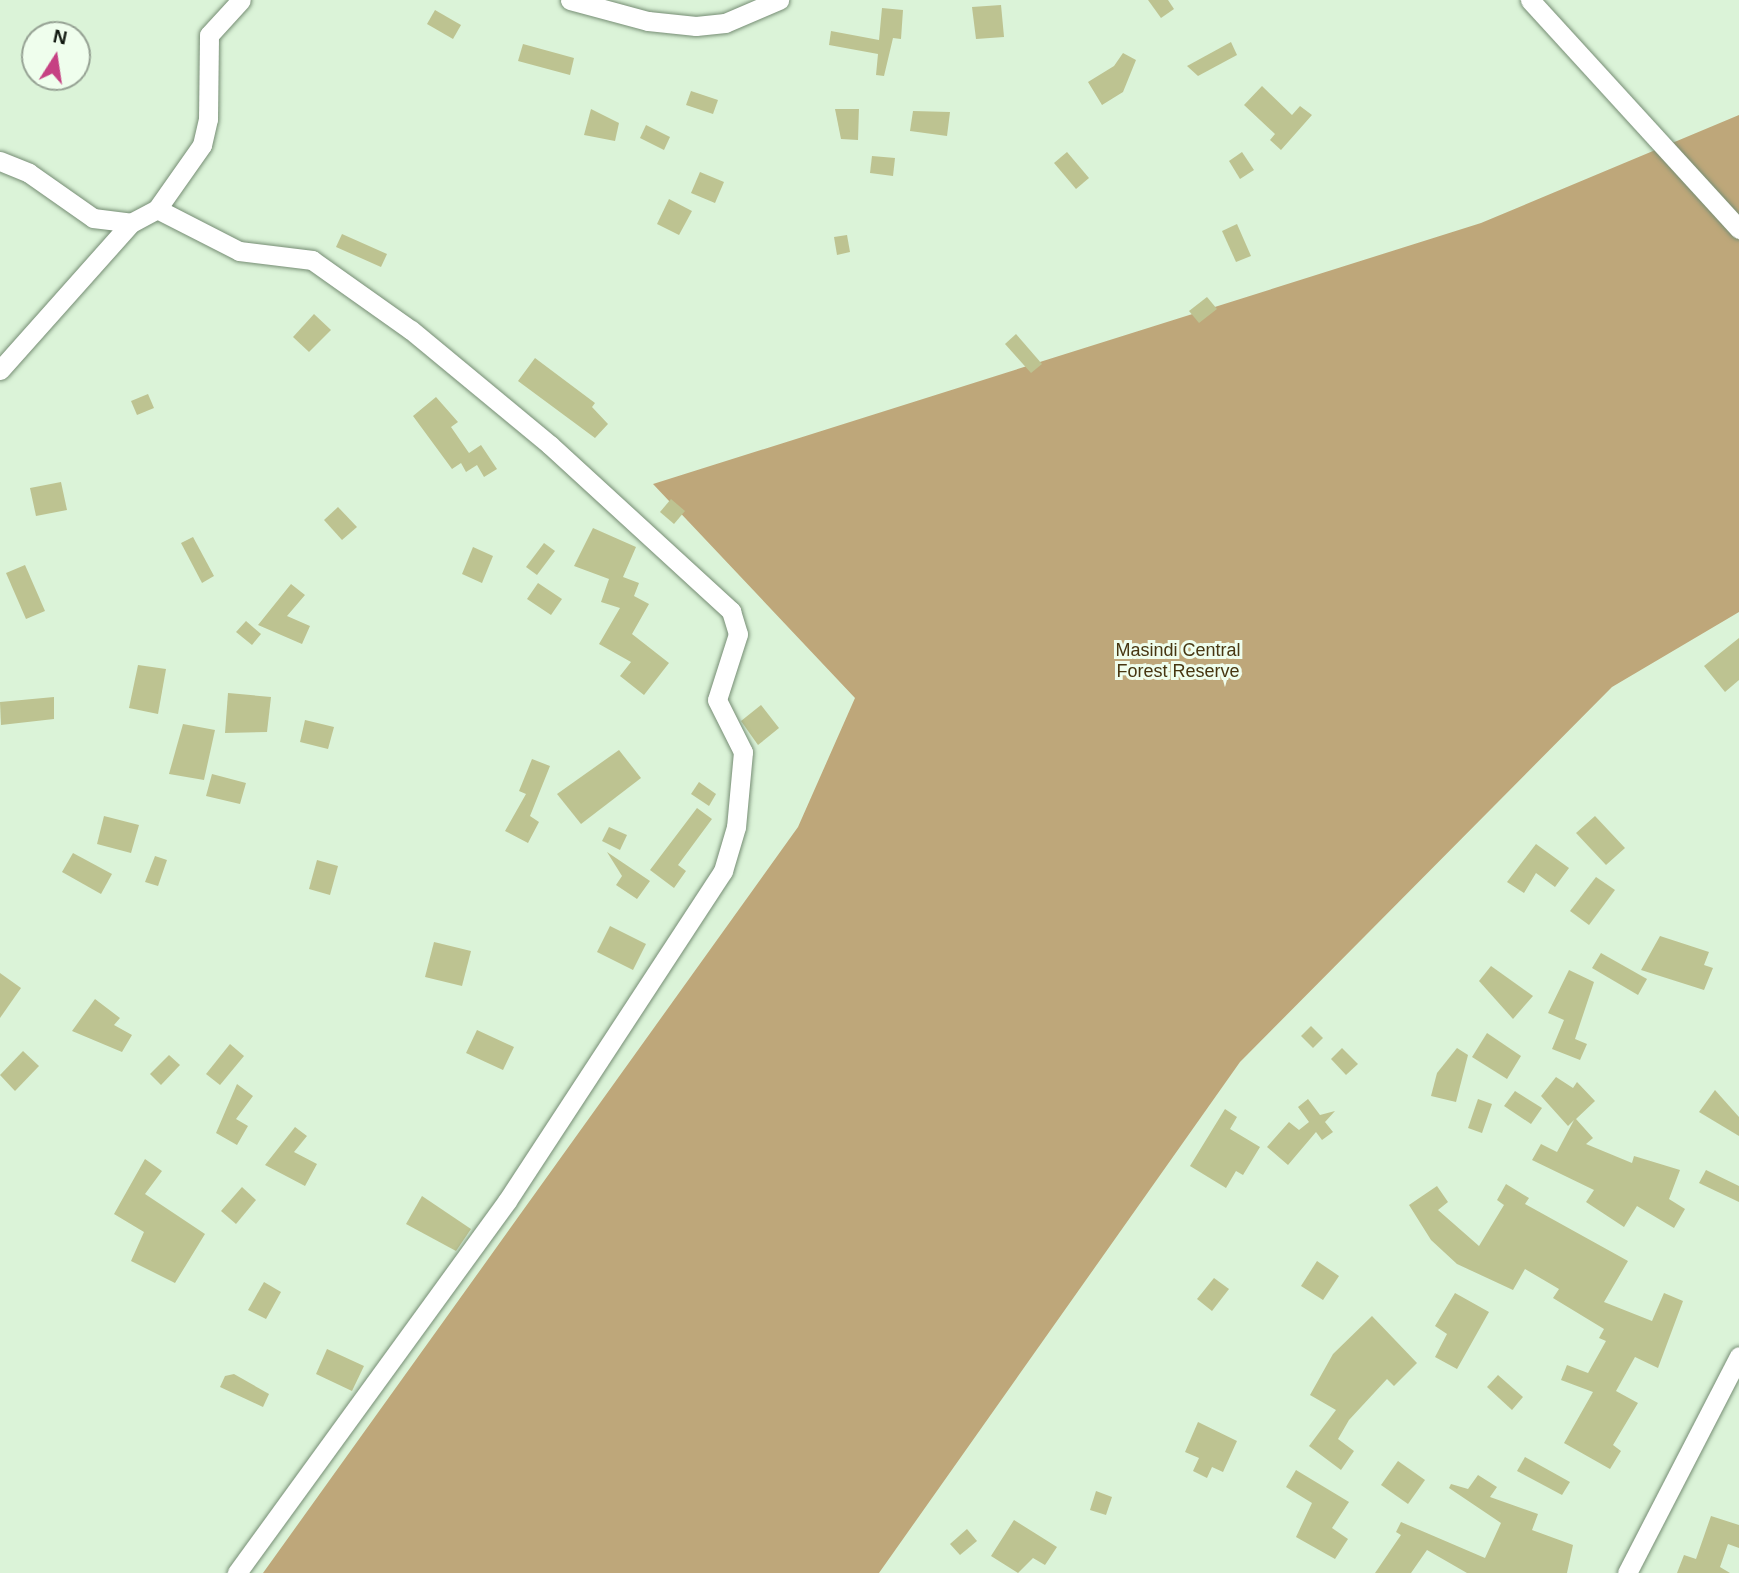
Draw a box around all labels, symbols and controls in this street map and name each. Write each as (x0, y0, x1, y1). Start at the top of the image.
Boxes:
north arrow (21, 21, 91, 91)
text: N (51, 25, 69, 49)
park label: Masindi Central Forest Reserve (1115, 640, 1241, 682)

